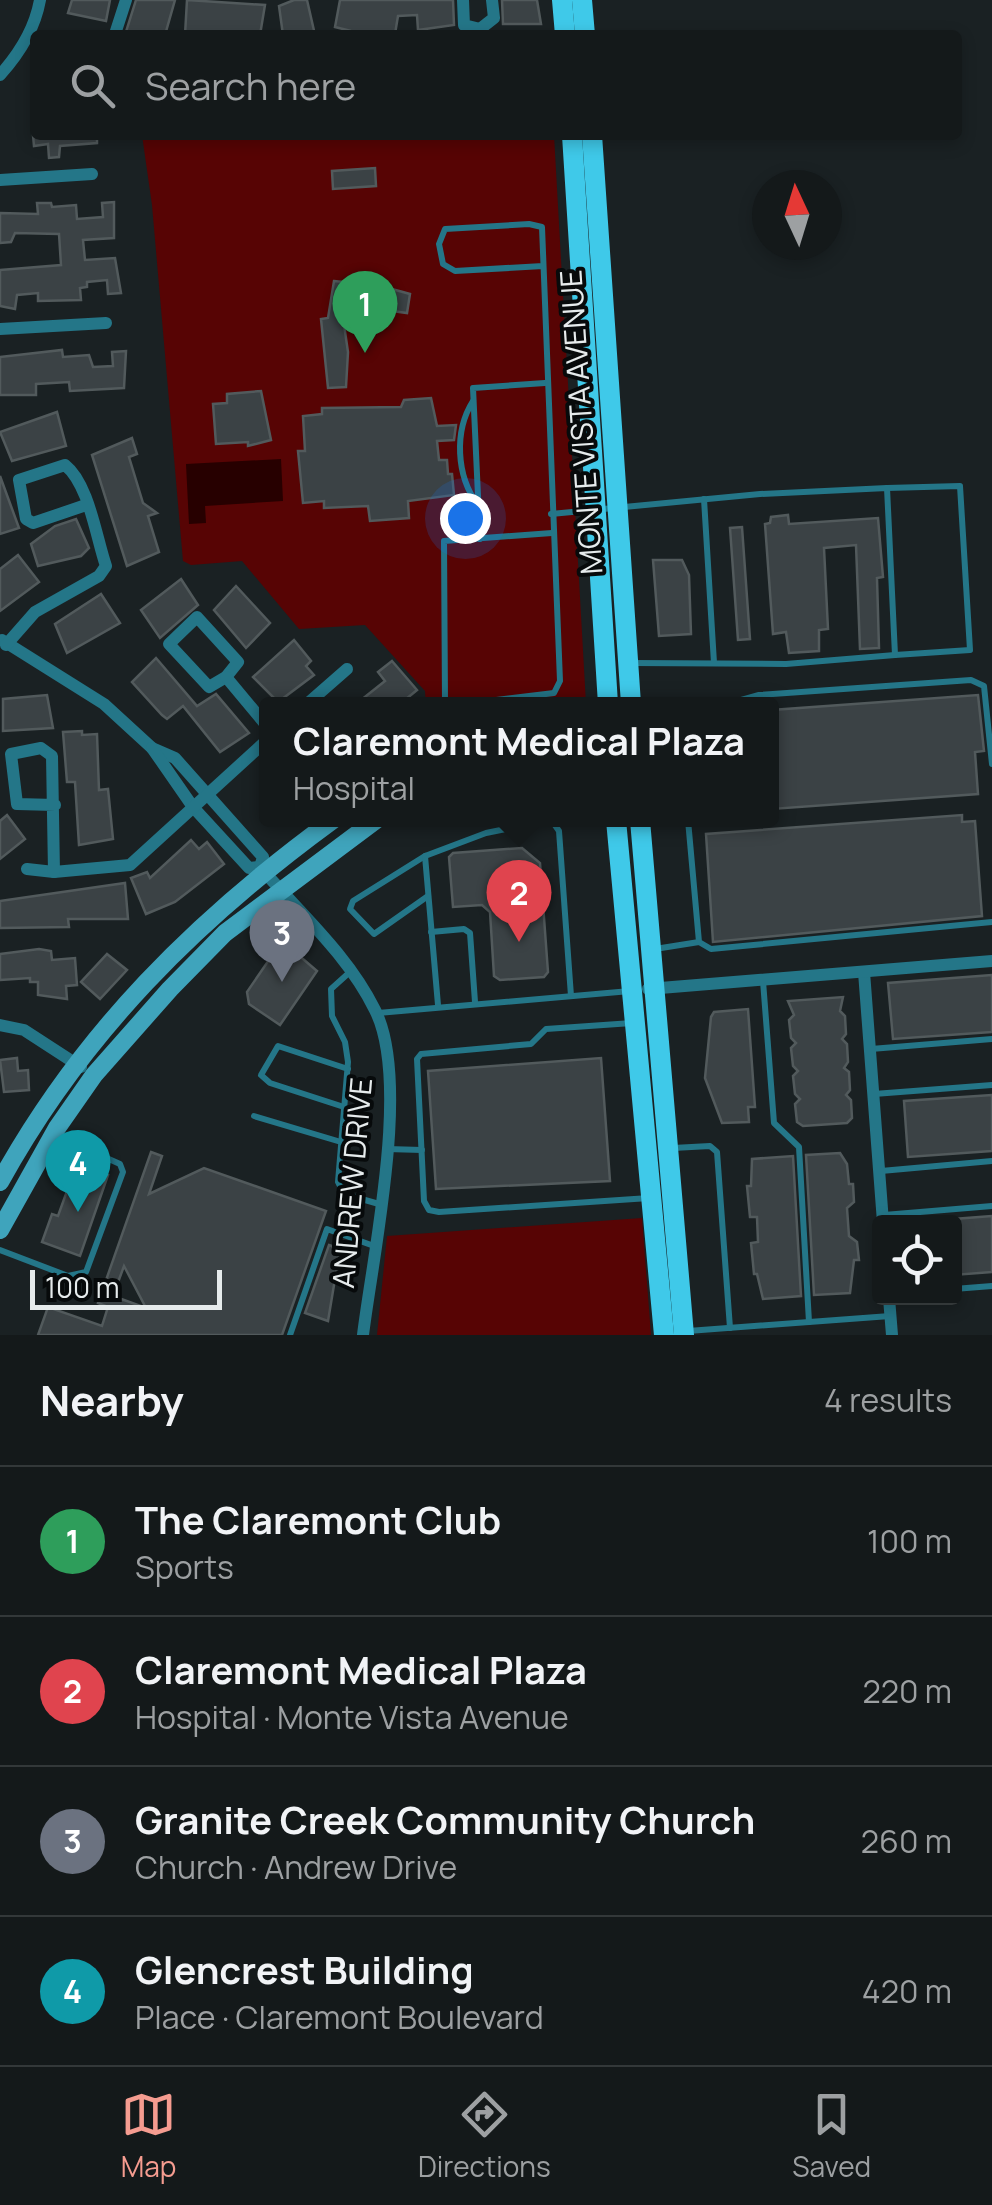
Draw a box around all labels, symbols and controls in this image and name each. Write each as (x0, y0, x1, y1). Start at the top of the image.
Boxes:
search box (30, 30, 962, 140)
icon: search (65, 58, 120, 113)
text: Search here (145, 59, 356, 111)
north arrow (752, 170, 842, 260)
street label: MONTE VISTA AVENUE (549, 268, 612, 576)
pin: 1 (332, 270, 398, 353)
your location (440, 493, 491, 544)
popup (259, 697, 779, 827)
text: Claremont Medical Plaza (293, 714, 745, 766)
text: Hospital (293, 766, 415, 810)
pin: 2 (486, 860, 552, 942)
pin: 3 (250, 900, 314, 982)
street label: ANDREW DRIVE (322, 1076, 381, 1290)
pin: 4 (46, 1130, 110, 1212)
map controls (872, 1215, 962, 1305)
button: locate (872, 1215, 962, 1305)
scale bar (30, 1265, 222, 1310)
text: 100 m (45, 1268, 119, 1306)
text: Nearby (40, 1371, 184, 1429)
text: 4 results (824, 1378, 952, 1422)
text: The Claremont Club (135, 1493, 501, 1545)
text: 1 (65, 1519, 80, 1563)
text: 100 m (867, 1519, 952, 1563)
text: Sports (135, 1545, 234, 1589)
text: Claremont Medical Plaza (135, 1643, 587, 1695)
text: 2 (63, 1669, 82, 1713)
text: 220 m (862, 1669, 952, 1713)
text: Hospital · Monte Vista Avenue (135, 1695, 569, 1739)
text: Granite Creek Community Church (135, 1793, 755, 1845)
text: 3 (63, 1819, 82, 1863)
text: 260 m (861, 1819, 952, 1863)
text: Church · Andrew Drive (135, 1845, 457, 1889)
text: Glencrest Building (135, 1943, 474, 1995)
text: 4 (63, 1969, 82, 2013)
text: 420 m (862, 1969, 952, 2013)
text: Place · Claremont Boulevard (135, 1995, 544, 2039)
tab: Map (121, 2087, 176, 2185)
tab: Directions (418, 2087, 551, 2185)
tab: Saved (792, 2087, 871, 2185)

